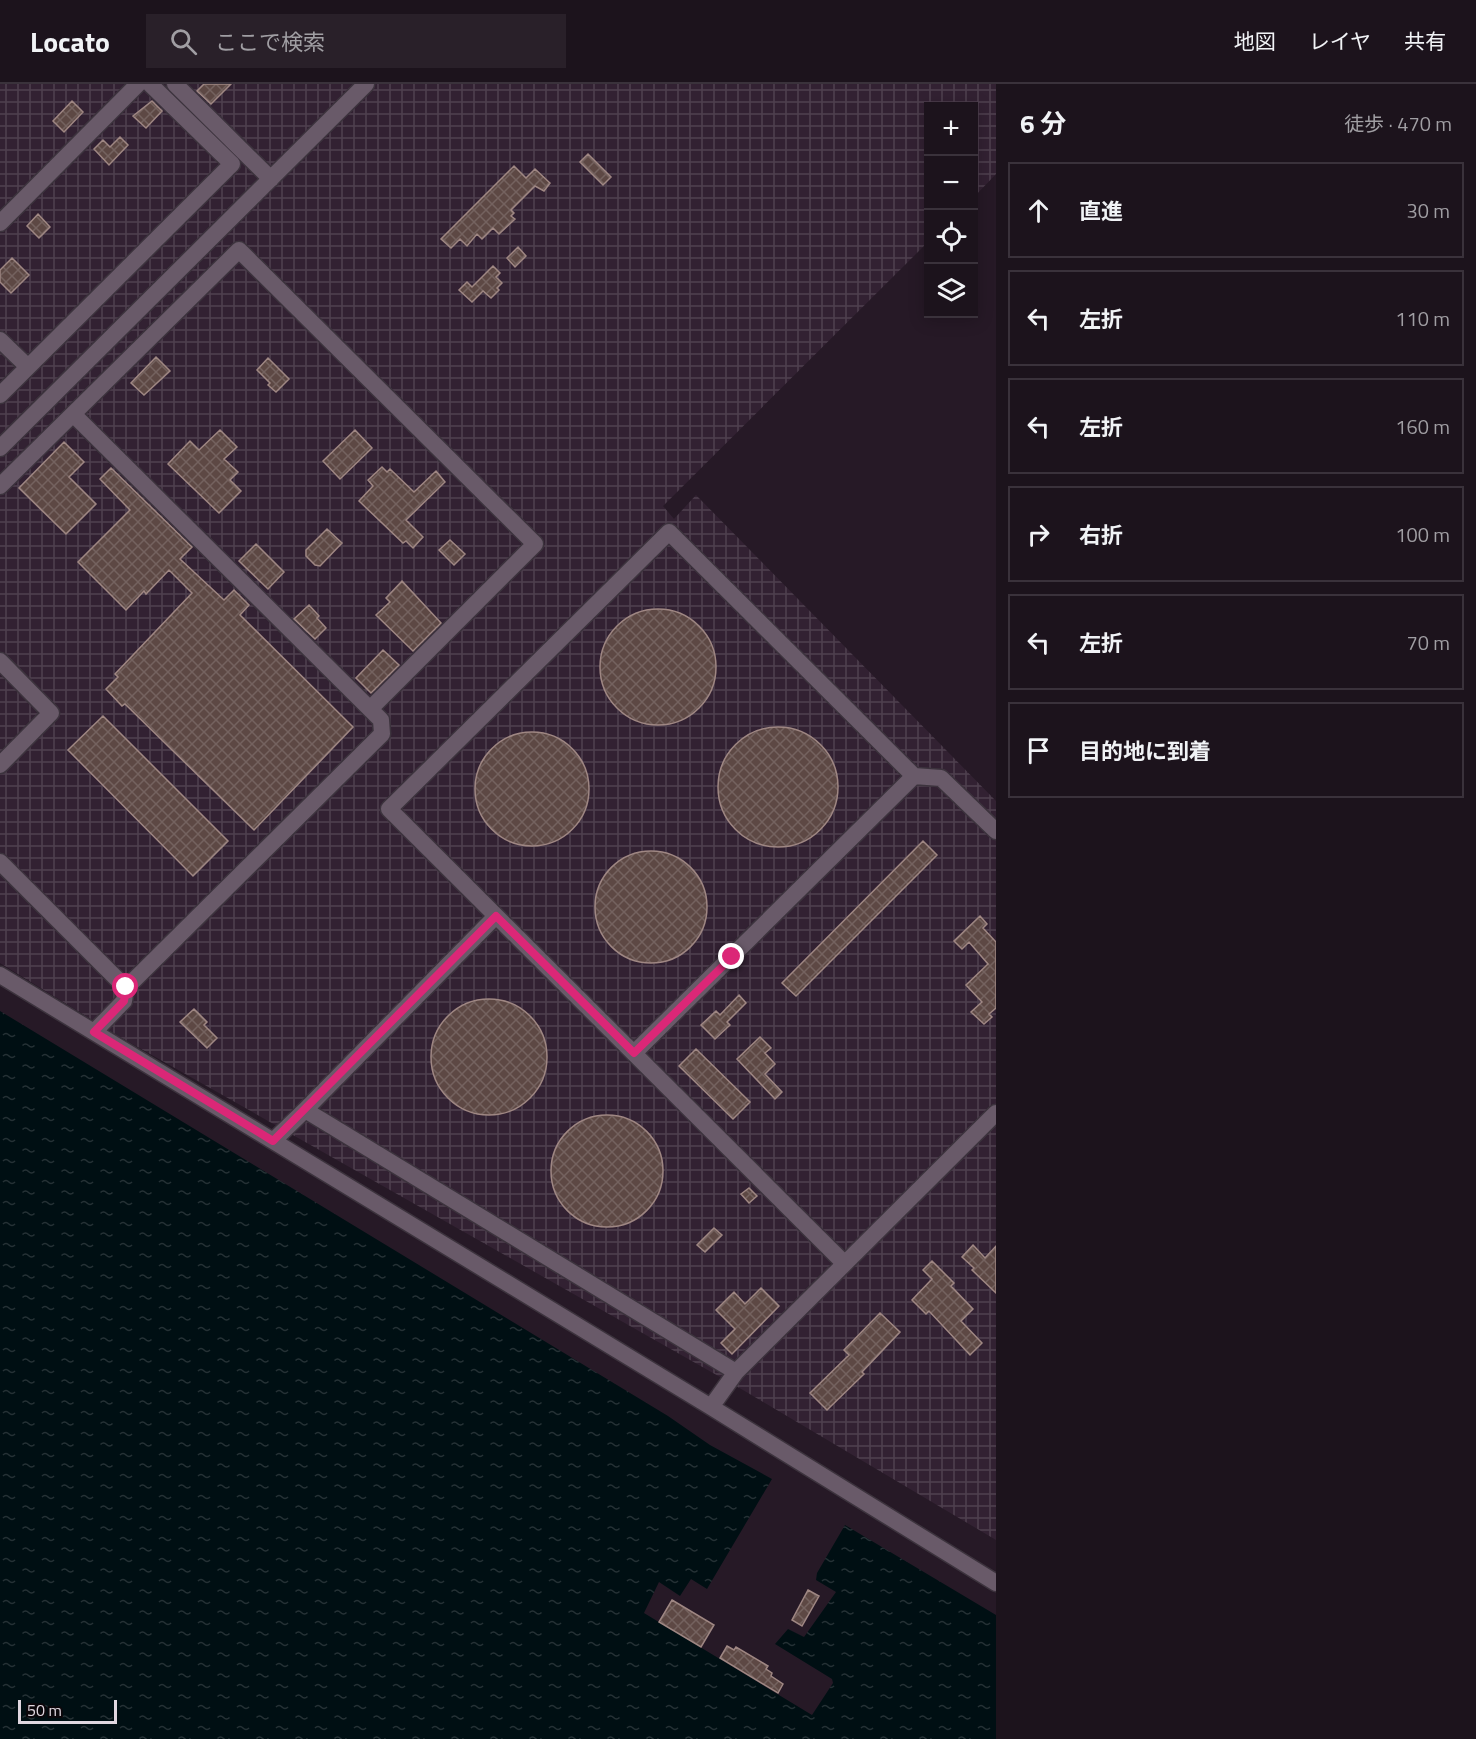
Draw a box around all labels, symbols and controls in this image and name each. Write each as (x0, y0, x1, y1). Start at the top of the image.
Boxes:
search box (146, 14, 566, 68)
text: Locato (30, 20, 110, 63)
icon: search (167, 25, 200, 58)
text: ここで検索 (215, 25, 325, 59)
text: 地図 (1234, 25, 1276, 57)
text: レイヤ (1309, 25, 1371, 57)
text: 共有 (1404, 25, 1446, 57)
map controls (924, 102, 978, 318)
button: + (924, 102, 978, 156)
text: 6 分 (1020, 104, 1066, 143)
text: 徒歩 · 470 m (1344, 108, 1452, 139)
button: − (924, 156, 978, 210)
icon: ahead (1022, 194, 1055, 227)
text: 直進 (1079, 194, 1123, 228)
text: 30 m (1406, 195, 1450, 226)
button: locate (924, 210, 978, 264)
button: layers (924, 264, 978, 318)
icon: left (1022, 302, 1055, 335)
text: 左折 (1079, 302, 1123, 336)
text: 110 m (1395, 303, 1450, 334)
icon: left (1022, 410, 1055, 443)
text: 左折 (1079, 410, 1123, 444)
text: 160 m (1395, 411, 1450, 442)
icon: right (1022, 518, 1055, 551)
text: 右折 (1079, 518, 1123, 552)
text: 100 m (1395, 519, 1450, 550)
icon: left (1022, 626, 1055, 659)
text: 左折 (1079, 626, 1123, 660)
text: 70 m (1406, 627, 1450, 658)
icon: arrive (1022, 734, 1055, 767)
text: 目的地に到着 (1079, 734, 1211, 768)
route end (718, 943, 744, 969)
route start (112, 973, 138, 999)
scale bar (18, 1697, 117, 1724)
text: 50 m (27, 1698, 62, 1722)

